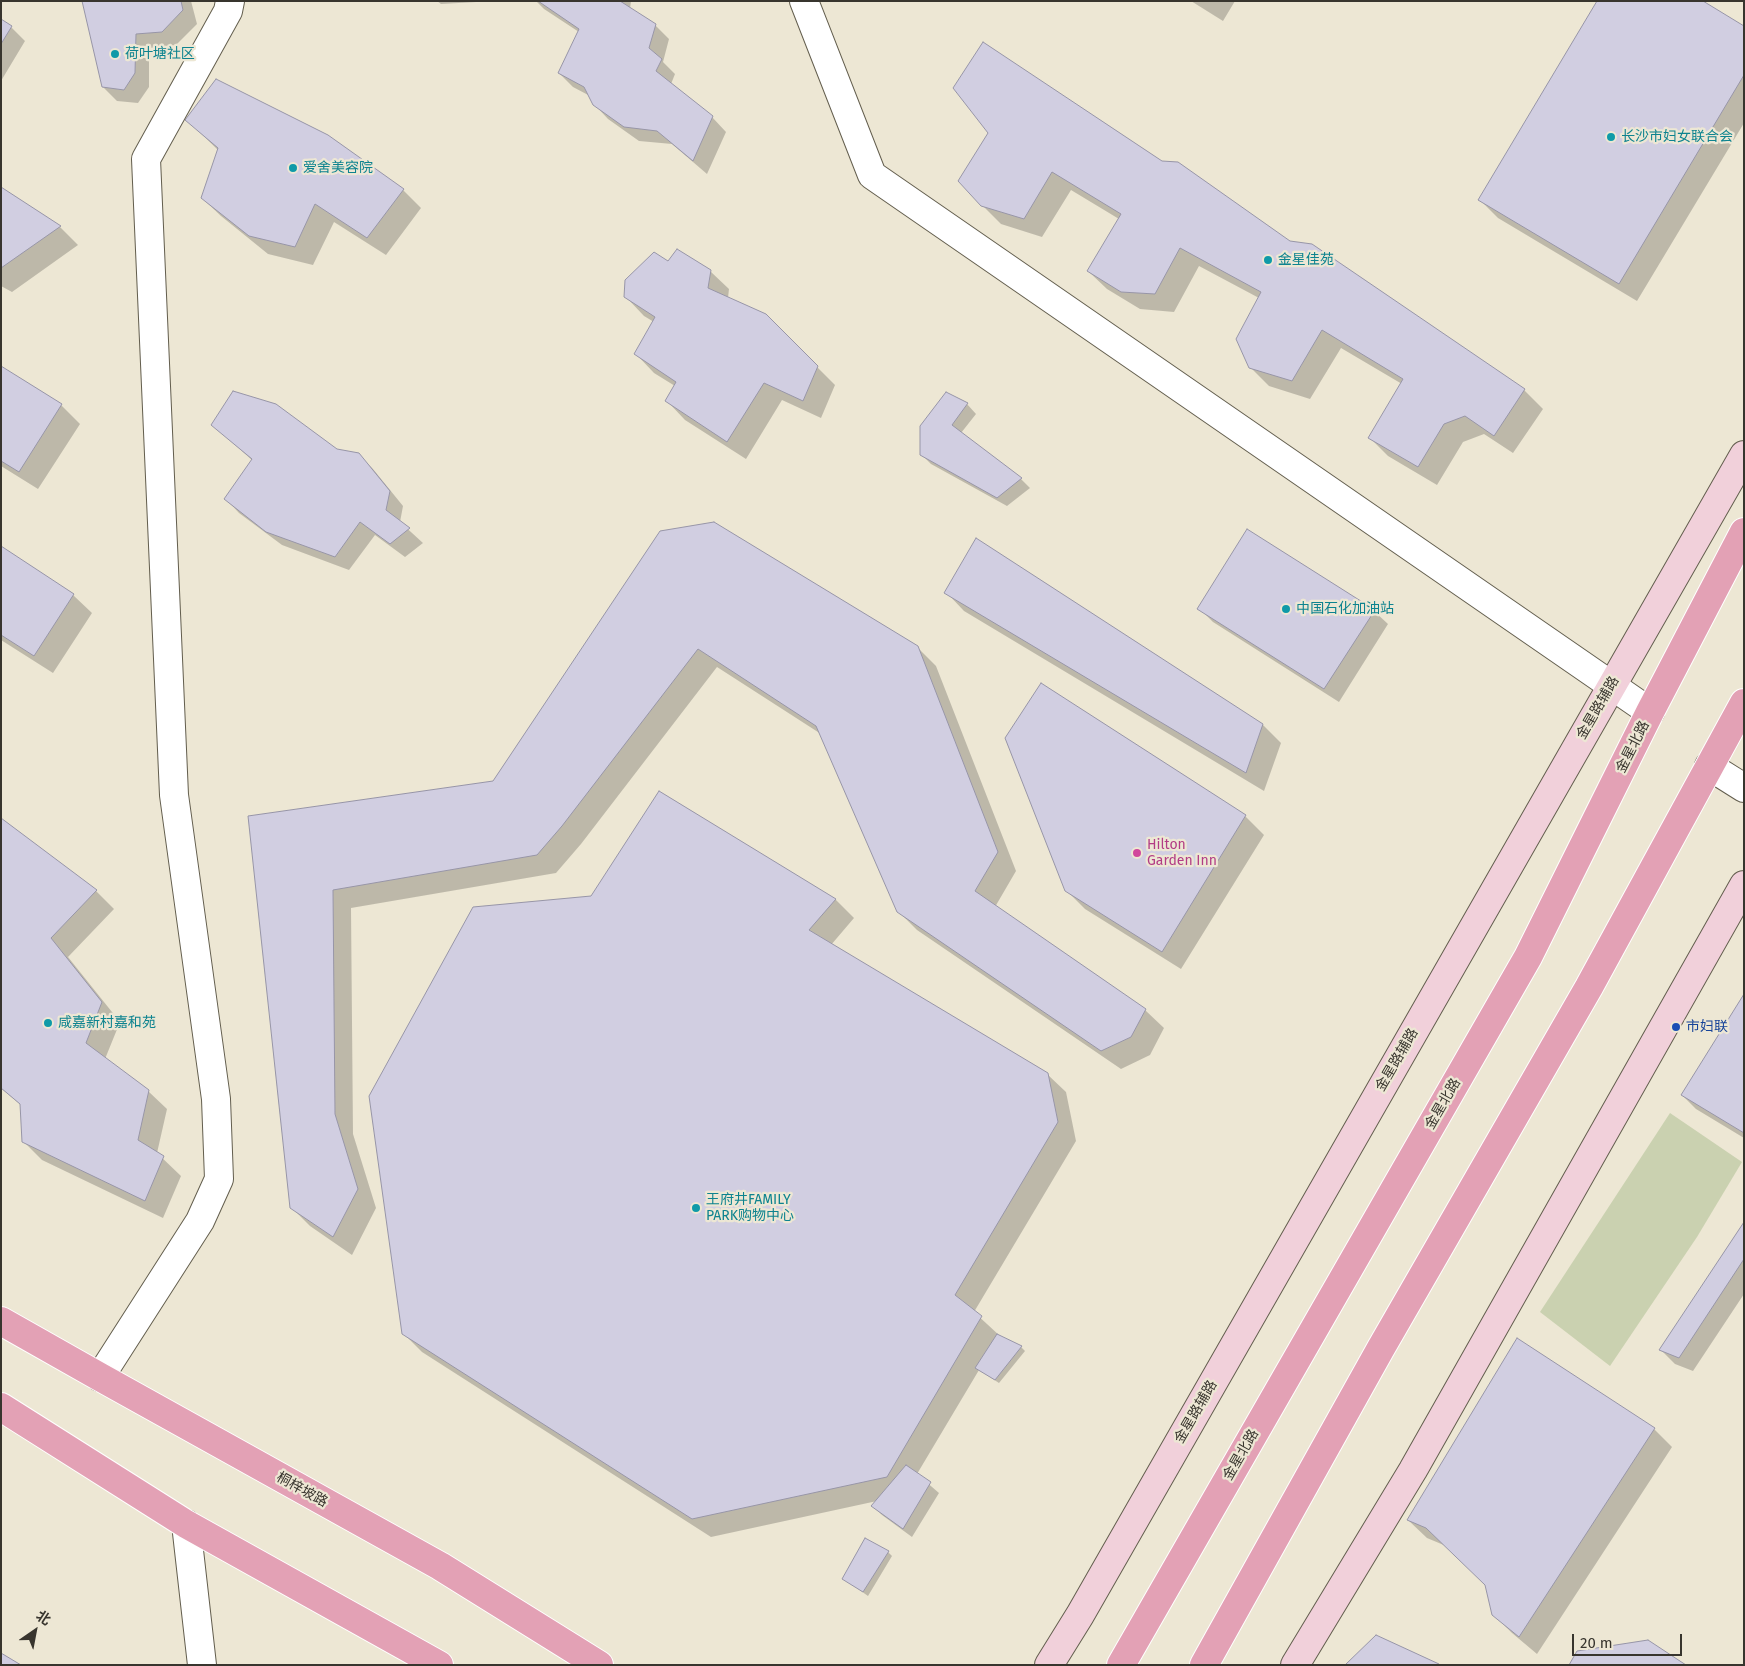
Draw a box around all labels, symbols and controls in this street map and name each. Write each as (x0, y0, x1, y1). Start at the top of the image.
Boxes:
place label: 荷叶塘社区 (125, 46, 195, 62)
marker: 荷叶塘社区 (109, 48, 121, 60)
place label: 长沙市妇女联合会 (1621, 129, 1733, 145)
marker: 长沙市妇女联合会 (1605, 131, 1617, 143)
place label: 爱舍美容院 (303, 160, 373, 176)
marker: 爱舍美容院 (287, 162, 299, 174)
place label: 金星佳苑 (1278, 252, 1334, 268)
marker: 金星佳苑 (1262, 254, 1274, 266)
place label: 中国石化加油站 (1296, 601, 1394, 617)
marker: 中国石化加油站 (1280, 603, 1292, 615)
street label: 金星路辅路 (1573, 673, 1623, 743)
street label: 金星北路 (1613, 718, 1653, 776)
place label: Hilton Garden Inn (1147, 837, 1217, 870)
marker: Hilton Garden Inn (1131, 847, 1143, 859)
place label: 咸嘉新村嘉和苑 (58, 1015, 156, 1031)
marker: 咸嘉新村嘉和苑 (42, 1017, 54, 1029)
place label: 市妇联 (1686, 1019, 1728, 1035)
marker: 市妇联 (1670, 1021, 1682, 1033)
street label: 金星路辅路 (1372, 1025, 1422, 1095)
street label: 金星北路 (1422, 1076, 1464, 1132)
place label: 王府井FAMILY PARK购物中心 (706, 1192, 794, 1224)
marker: 王府井FAMILY PARK购物中心 (690, 1202, 702, 1214)
street label: 金星路辅路 (1171, 1377, 1221, 1447)
street label: 金星北路 (1220, 1427, 1262, 1483)
street label: 桐梓坡路 (273, 1469, 331, 1511)
north arrow (10, 1606, 60, 1656)
text: 北 (33, 1607, 54, 1629)
scale bar (1575, 1624, 1685, 1656)
text: 20 m (1580, 1634, 1613, 1652)

